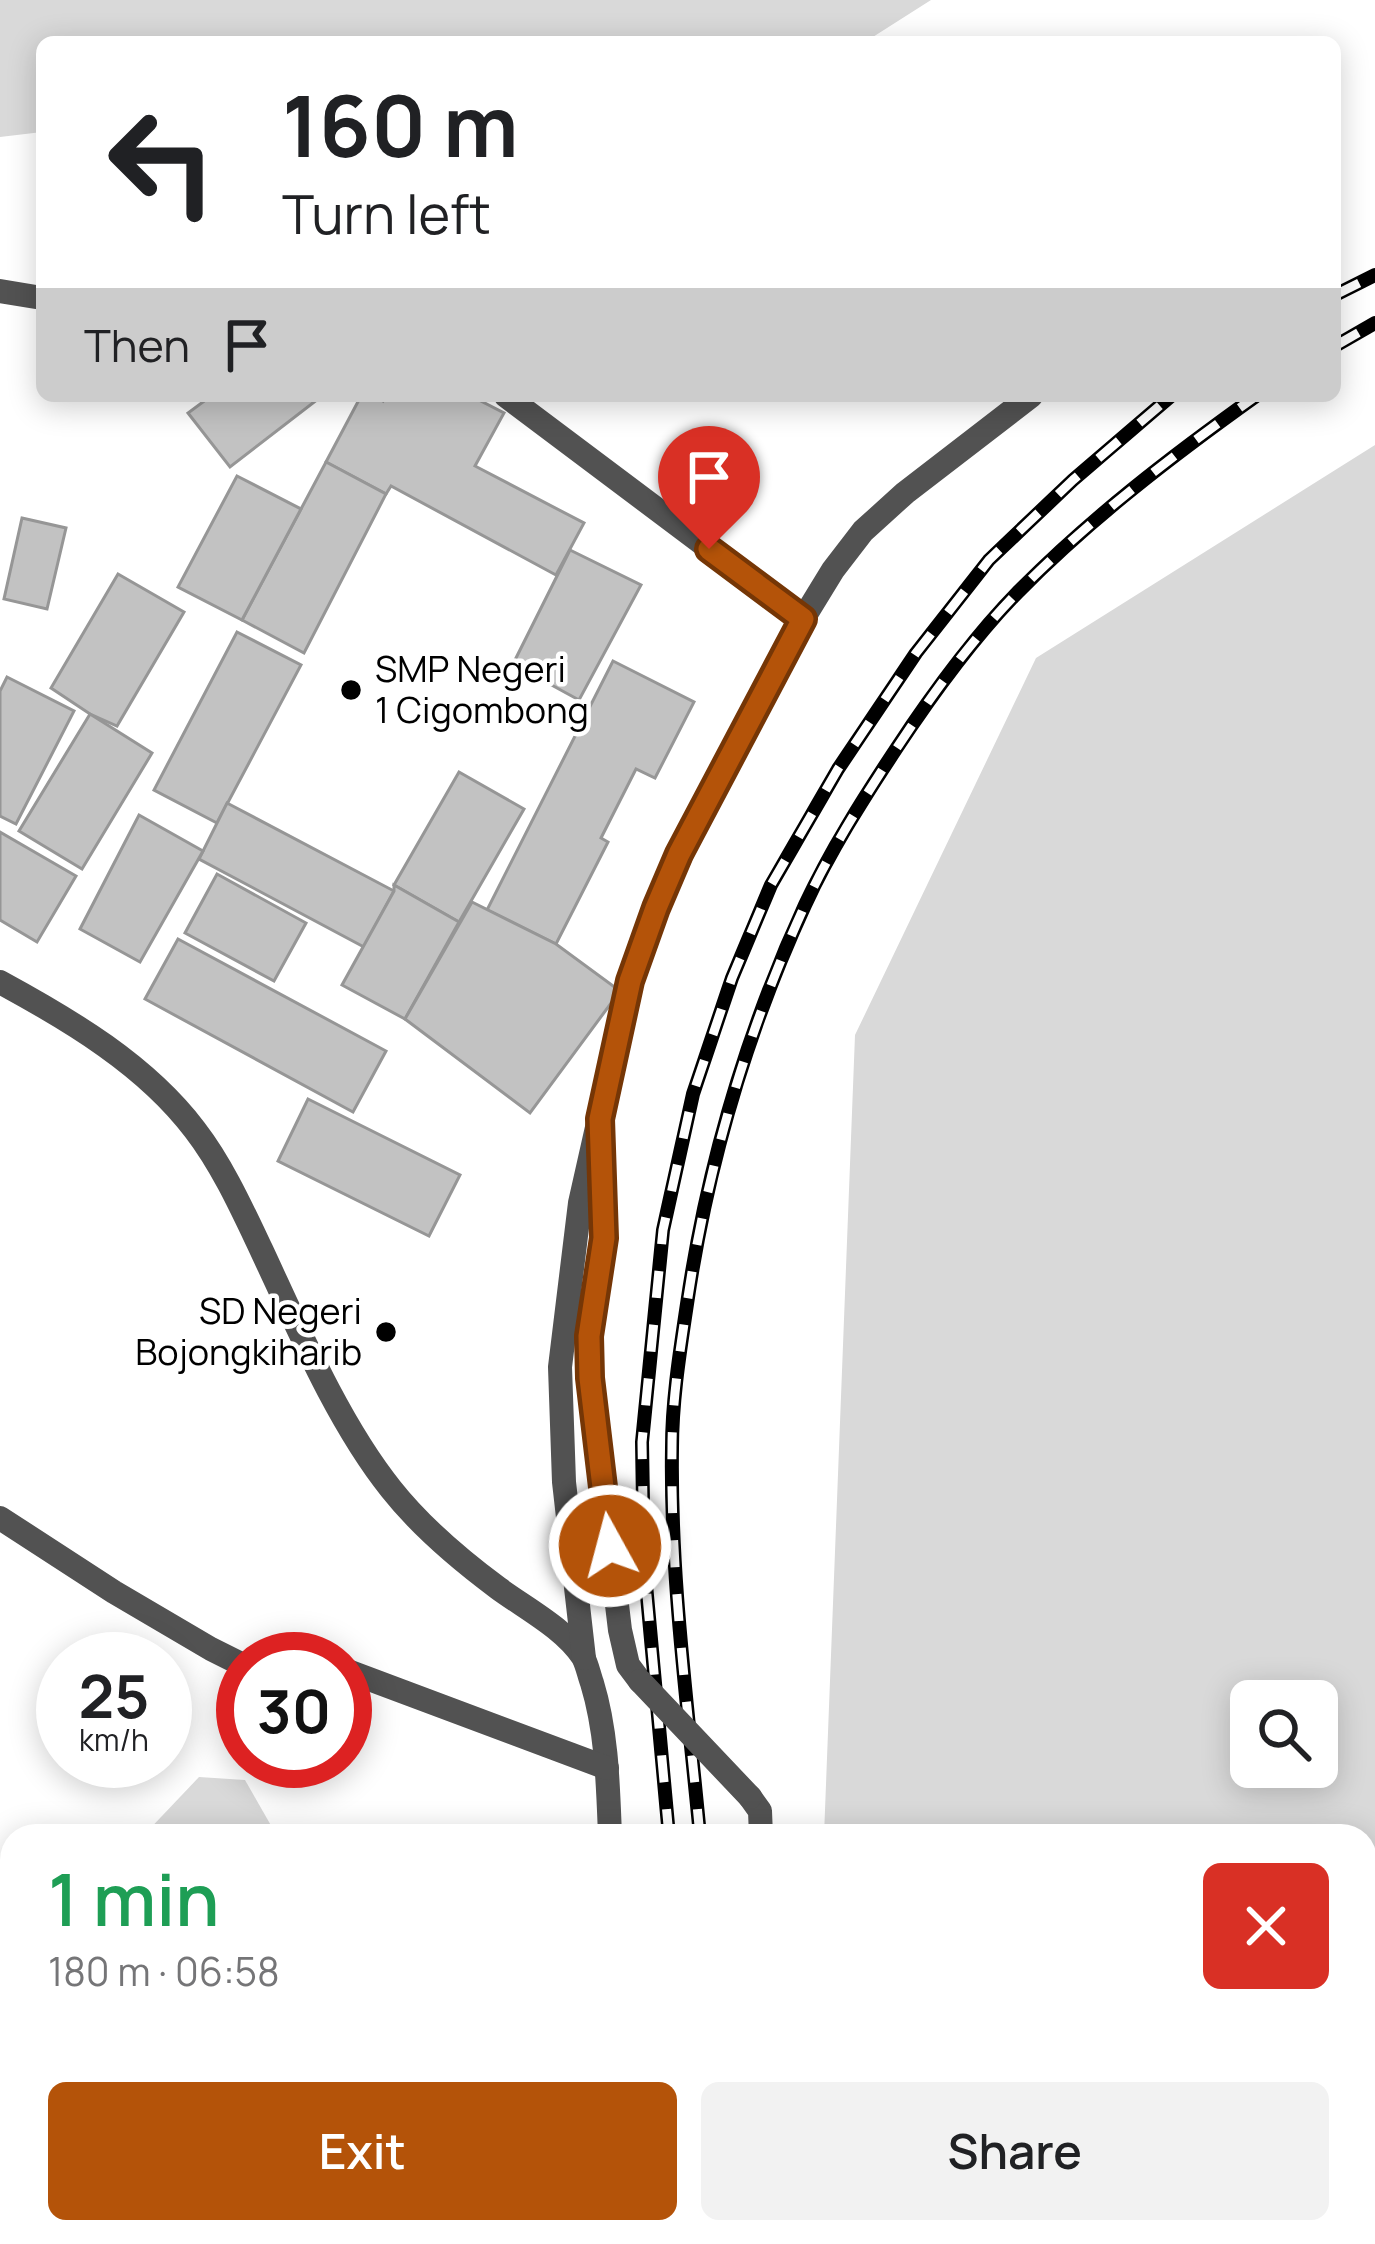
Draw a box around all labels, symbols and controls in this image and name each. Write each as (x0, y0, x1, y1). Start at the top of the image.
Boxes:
text: 160 m (282, 67, 519, 182)
icon: left (84, 84, 240, 240)
text: Turn left (282, 176, 491, 250)
icon: arrive (214, 312, 280, 378)
text: Then (84, 314, 190, 376)
pin (658, 426, 760, 549)
icon: arrive (676, 444, 742, 510)
place label: SMP Negeri 1 Cigombong (375, 644, 589, 734)
marker: SMP Negeri 1 Cigombong (338, 677, 364, 703)
place label: SD Negeri Bojongkiharib (135, 1286, 362, 1376)
marker: SD Negeri Bojongkiharib (373, 1319, 399, 1345)
position arrow (547, 1483, 673, 1609)
speed limit sign: 30 (216, 1632, 372, 1788)
text: 25 (79, 1654, 149, 1736)
map controls (1230, 1680, 1338, 1788)
button: search (1230, 1680, 1338, 1788)
text: km/h (79, 1719, 149, 1760)
text: 1 min (48, 1849, 220, 1948)
button: close (1203, 1863, 1329, 1989)
text: 180 m · 06:58 (48, 1944, 280, 1998)
button: Exit (48, 2082, 677, 2220)
button: Share (701, 2082, 1329, 2220)

